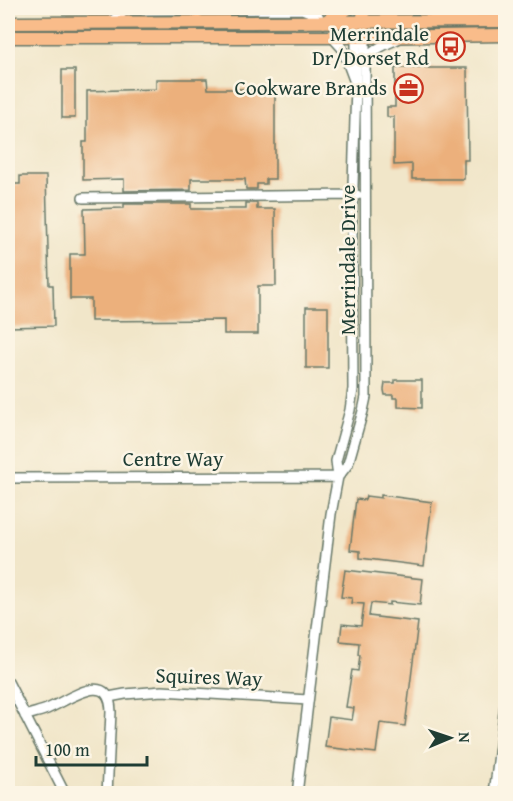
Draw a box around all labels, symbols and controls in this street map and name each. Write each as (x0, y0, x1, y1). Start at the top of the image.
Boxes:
place label: Merrindale Dr/Dorset Rd (312, 18, 430, 73)
bus stop icon: Merrindale Dr/Dorset Rd (434, 30, 466, 62)
place label: Cookware Brands (235, 72, 387, 103)
office icon: Cookware Brands (392, 72, 424, 104)
street label: Merrindale Drive (332, 185, 363, 335)
street label: Centre Way (123, 443, 224, 474)
street label: Squires Way (155, 659, 264, 694)
north arrow (420, 708, 480, 768)
scale bar (36, 729, 147, 767)
text: N (453, 732, 477, 744)
text: 100 m (45, 736, 90, 763)

